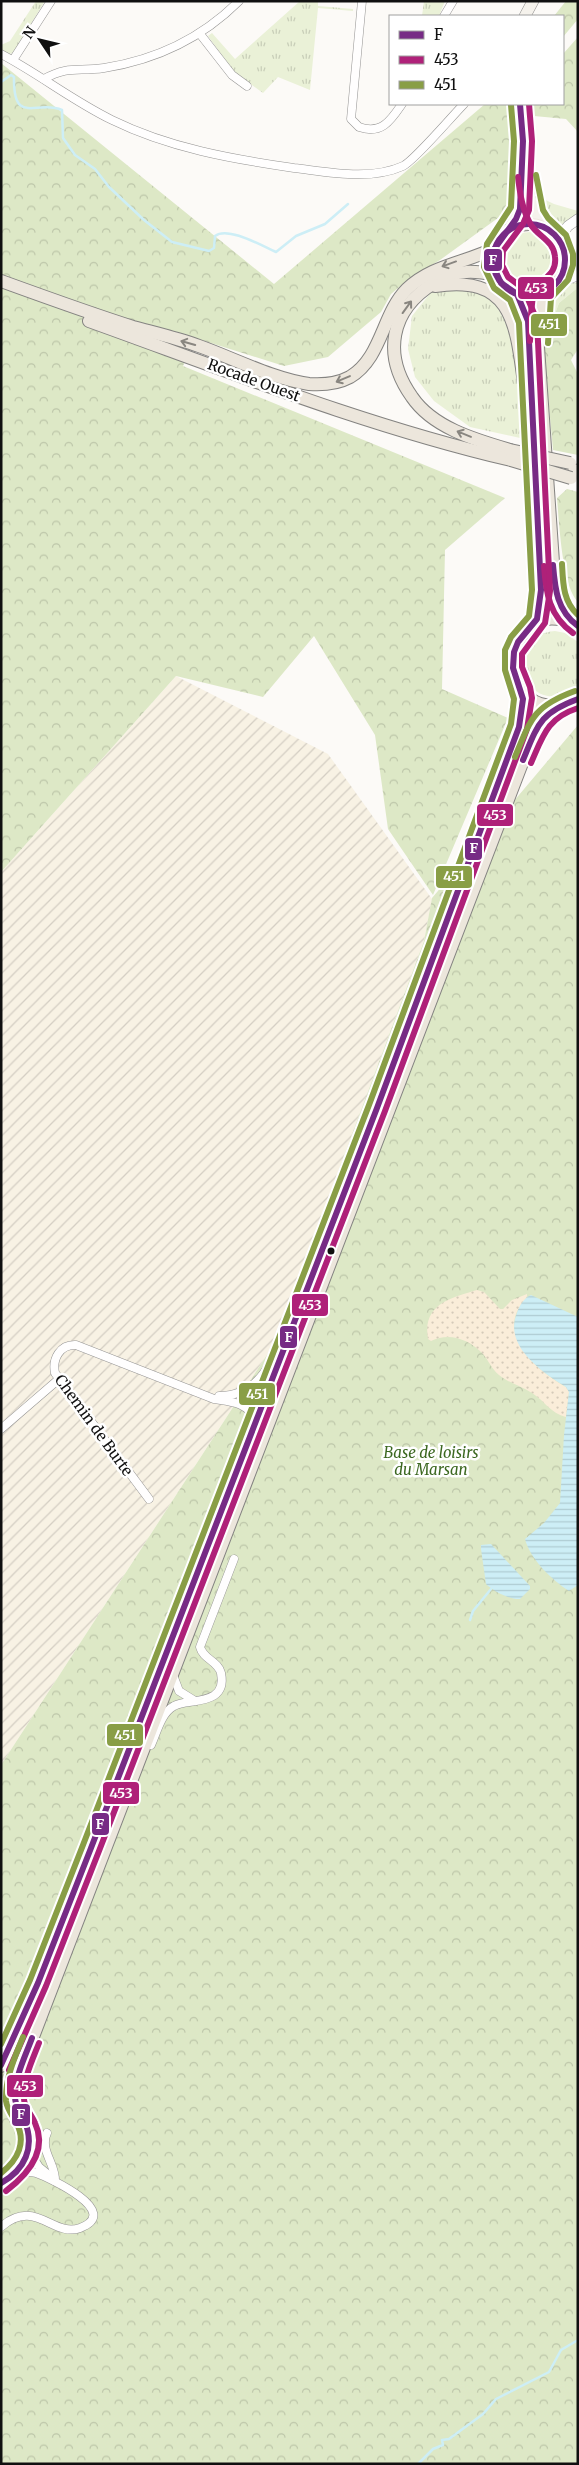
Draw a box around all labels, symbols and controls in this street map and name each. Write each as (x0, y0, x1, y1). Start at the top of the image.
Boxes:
north arrow (15, 15, 65, 65)
legend (389, 15, 564, 105)
text: N (19, 23, 40, 42)
text: F (434, 25, 443, 44)
text: 453 (434, 50, 459, 69)
text: 451 (434, 75, 457, 94)
line badge: F (483, 248, 503, 272)
text: F (489, 251, 498, 269)
one-way arrow (442, 260, 457, 269)
line badge: 453 (517, 276, 555, 300)
text: 453 (524, 279, 548, 297)
one-way arrow (402, 300, 412, 314)
line badge: 451 (530, 313, 568, 337)
text: 451 (538, 315, 560, 333)
one-way arrow (181, 337, 197, 347)
street label: Rocade Ouest (205, 354, 303, 406)
one-way arrow (336, 375, 351, 385)
one-way arrow (457, 429, 473, 438)
line badge: 453 (476, 803, 514, 827)
text: 453 (483, 806, 507, 824)
line badge: F (464, 837, 483, 861)
text: F (470, 839, 479, 857)
line badge: 451 (435, 865, 473, 889)
text: 451 (443, 867, 465, 885)
unlabelled marker (326, 1246, 336, 1256)
line badge: 453 (291, 1293, 329, 1317)
text: 453 (298, 1296, 322, 1314)
line badge: F (279, 1325, 298, 1349)
text: F (285, 1328, 294, 1346)
street label: Chemin de Burte (51, 1371, 137, 1480)
line badge: 451 (238, 1382, 276, 1406)
text: 451 (246, 1385, 268, 1403)
park label: Base de loisirs du Marsan (384, 1443, 478, 1479)
line badge: 451 (106, 1723, 144, 1747)
text: 451 (114, 1726, 136, 1744)
line badge: 453 (102, 1781, 140, 1805)
text: 453 (109, 1784, 133, 1802)
line badge: F (91, 1812, 110, 1836)
text: F (96, 1815, 105, 1833)
line badge: 453 (6, 2074, 44, 2098)
text: 453 (13, 2077, 37, 2095)
line badge: F (11, 2103, 31, 2127)
text: F (17, 2105, 26, 2123)

